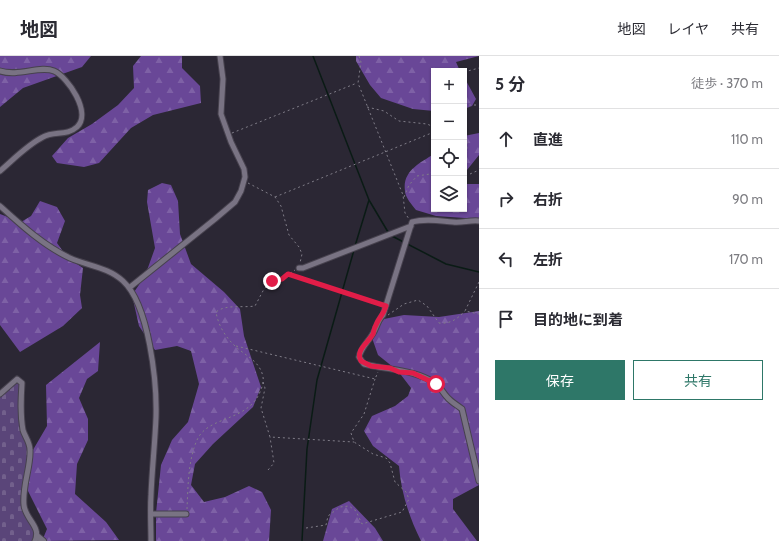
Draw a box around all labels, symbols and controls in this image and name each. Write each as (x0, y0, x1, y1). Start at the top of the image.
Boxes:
text: 地図 (20, 18, 58, 41)
text: 地図 (617, 20, 645, 38)
text: レイヤ (667, 20, 709, 38)
text: 共有 (731, 20, 759, 38)
map controls (431, 68, 467, 212)
button: + (431, 68, 467, 104)
text: 5 分 (495, 74, 525, 94)
text: 徒歩 · 370 m (691, 75, 763, 91)
button: − (431, 104, 467, 140)
icon: ahead (495, 128, 517, 150)
text: 直進 (533, 131, 563, 149)
text: 110 m (731, 131, 763, 147)
button: locate (431, 140, 467, 176)
button: layers (431, 176, 467, 212)
icon: right (495, 188, 517, 210)
text: 右折 (533, 191, 563, 209)
text: 90 m (732, 191, 763, 207)
icon: left (495, 248, 517, 270)
text: 左折 (533, 251, 563, 269)
text: 170 m (729, 251, 763, 267)
route end (263, 272, 281, 290)
icon: arrive (495, 308, 517, 330)
text: 目的地に到着 (533, 311, 623, 329)
button: 保存 (495, 360, 625, 400)
button: 共有 (633, 360, 763, 400)
route start (427, 375, 445, 393)

